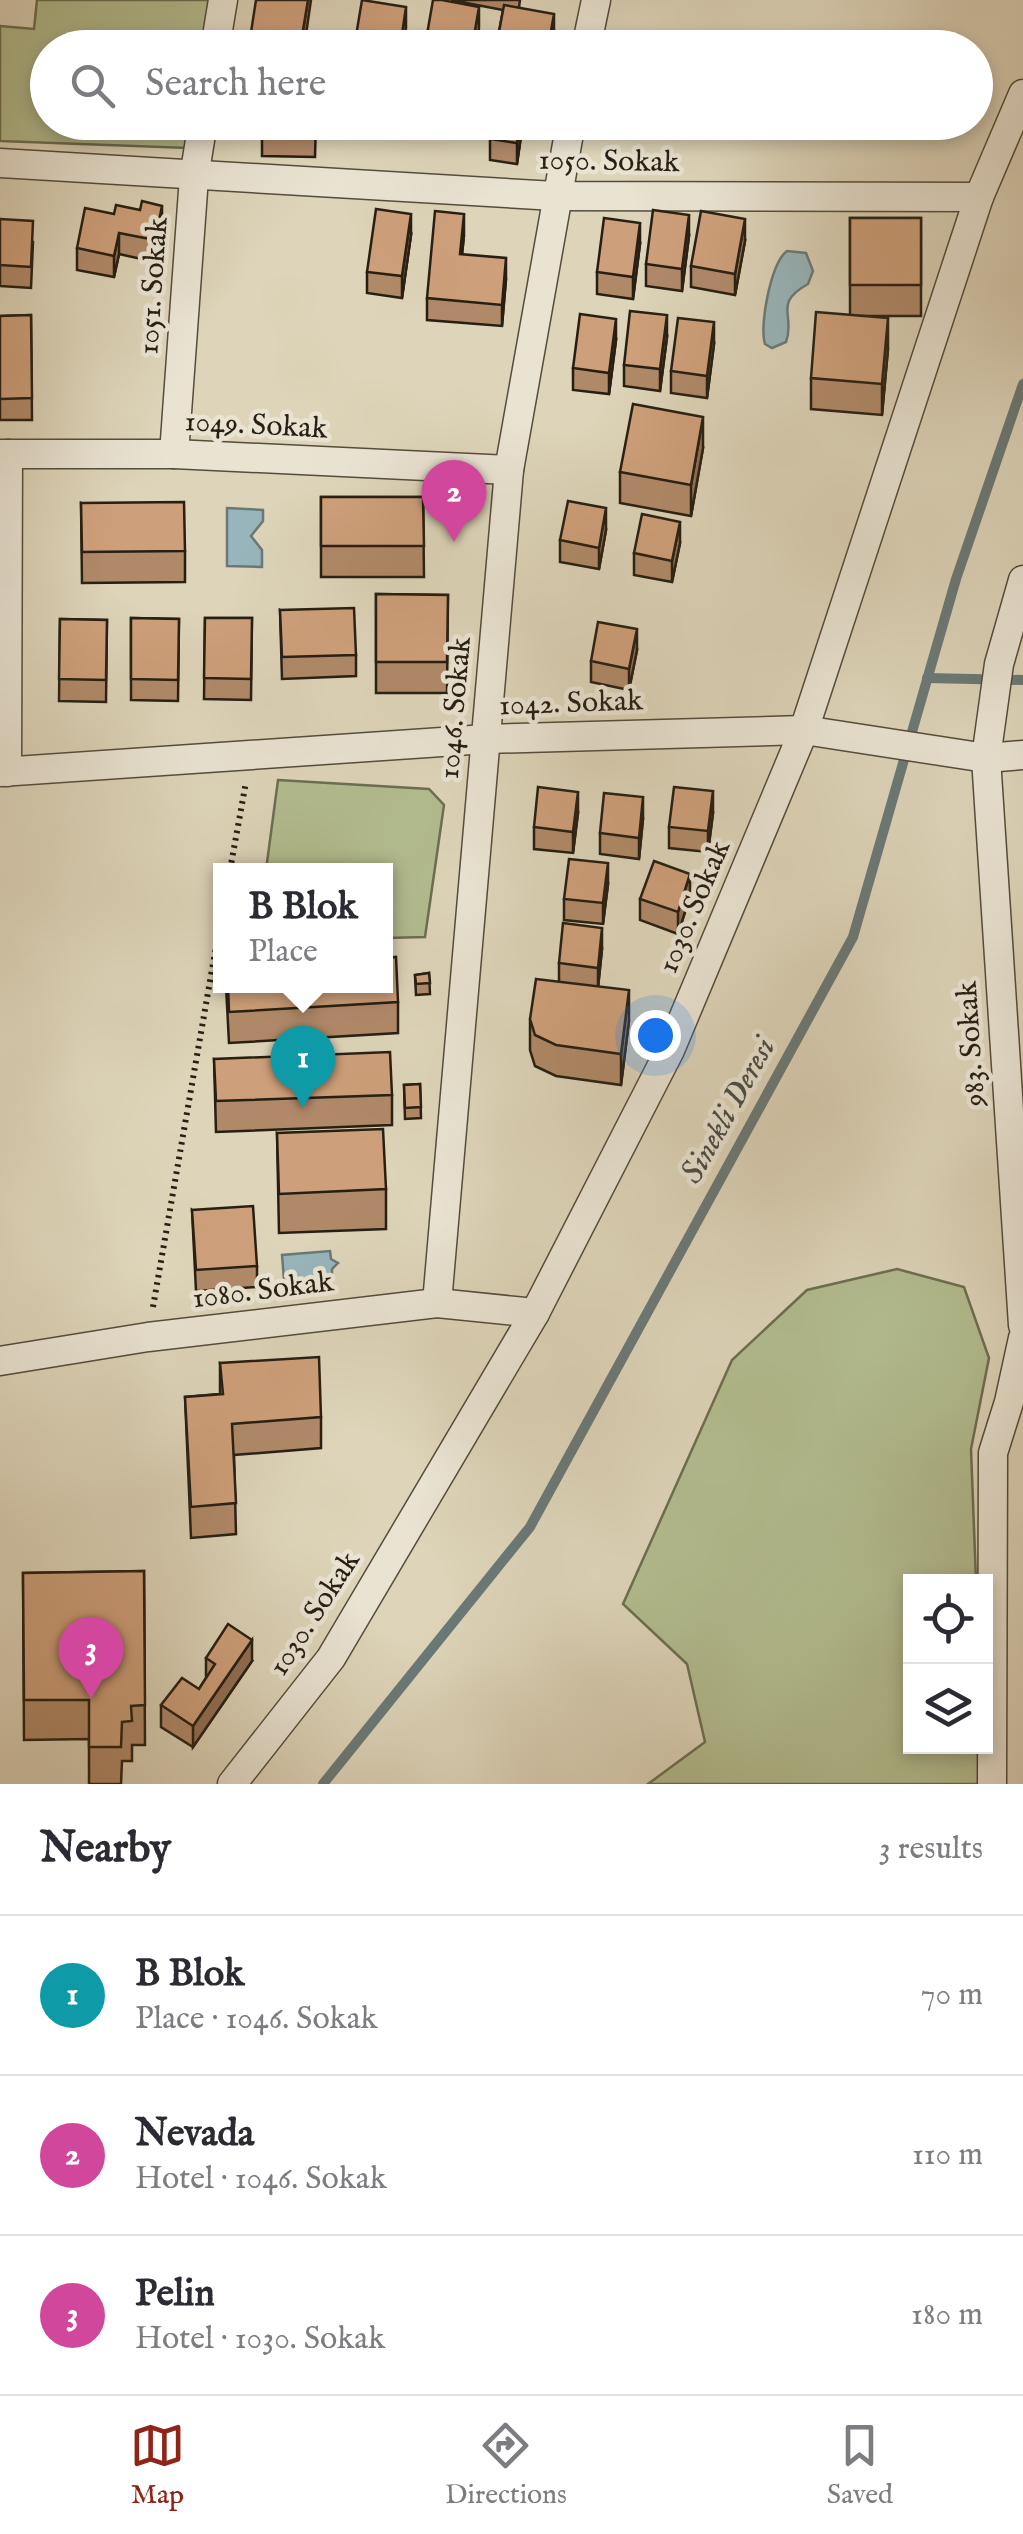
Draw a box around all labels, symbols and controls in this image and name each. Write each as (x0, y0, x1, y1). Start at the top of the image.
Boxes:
search box (30, 30, 993, 140)
icon: search (65, 58, 120, 113)
text: Search here (145, 61, 326, 109)
street label: 1050. Sokak (538, 142, 681, 182)
street label: 1051. Sokak (130, 215, 178, 356)
street label: 1049. Sokak (184, 403, 329, 449)
pin: 2 (422, 460, 486, 542)
street label: 1046. Sokak (431, 634, 481, 781)
street label: 1042. Sokak (498, 682, 645, 726)
street label: 1030. Sokak (650, 834, 740, 979)
popup (213, 863, 393, 993)
text: B Blok (248, 884, 358, 932)
text: Place (248, 932, 318, 973)
street label: 983. Sokak (949, 979, 995, 1109)
your location (630, 1010, 681, 1061)
pin: 1 (270, 1026, 336, 1108)
water label: Sinekli Deresi (672, 1029, 787, 1191)
street label: 1080. Sokak (190, 1263, 337, 1318)
street label: 1030. Sokak (261, 1544, 370, 1684)
map controls (903, 1574, 993, 1754)
button: locate (903, 1574, 993, 1664)
pin: 3 (58, 1616, 124, 1699)
button: layers (903, 1664, 993, 1754)
text: Nearby (40, 1823, 171, 1876)
text: 3 results (879, 1829, 983, 1870)
text: B Blok (135, 1951, 244, 1999)
text: 1 (67, 1975, 78, 2016)
text: 70 m (921, 1975, 983, 2016)
text: Place · 1046. Sokak (135, 1999, 378, 2040)
text: Nevada (135, 2111, 254, 2159)
text: 2 (65, 2135, 80, 2176)
text: 110 m (912, 2135, 983, 2176)
text: Hotel · 1046. Sokak (135, 2159, 387, 2200)
text: Pelin (135, 2271, 215, 2319)
text: 3 (67, 2295, 78, 2336)
text: 180 m (911, 2295, 983, 2336)
text: Hotel · 1030. Sokak (135, 2319, 385, 2360)
tab: Map (130, 2418, 185, 2513)
tab: Directions (445, 2418, 567, 2513)
tab: Saved (827, 2418, 893, 2513)

